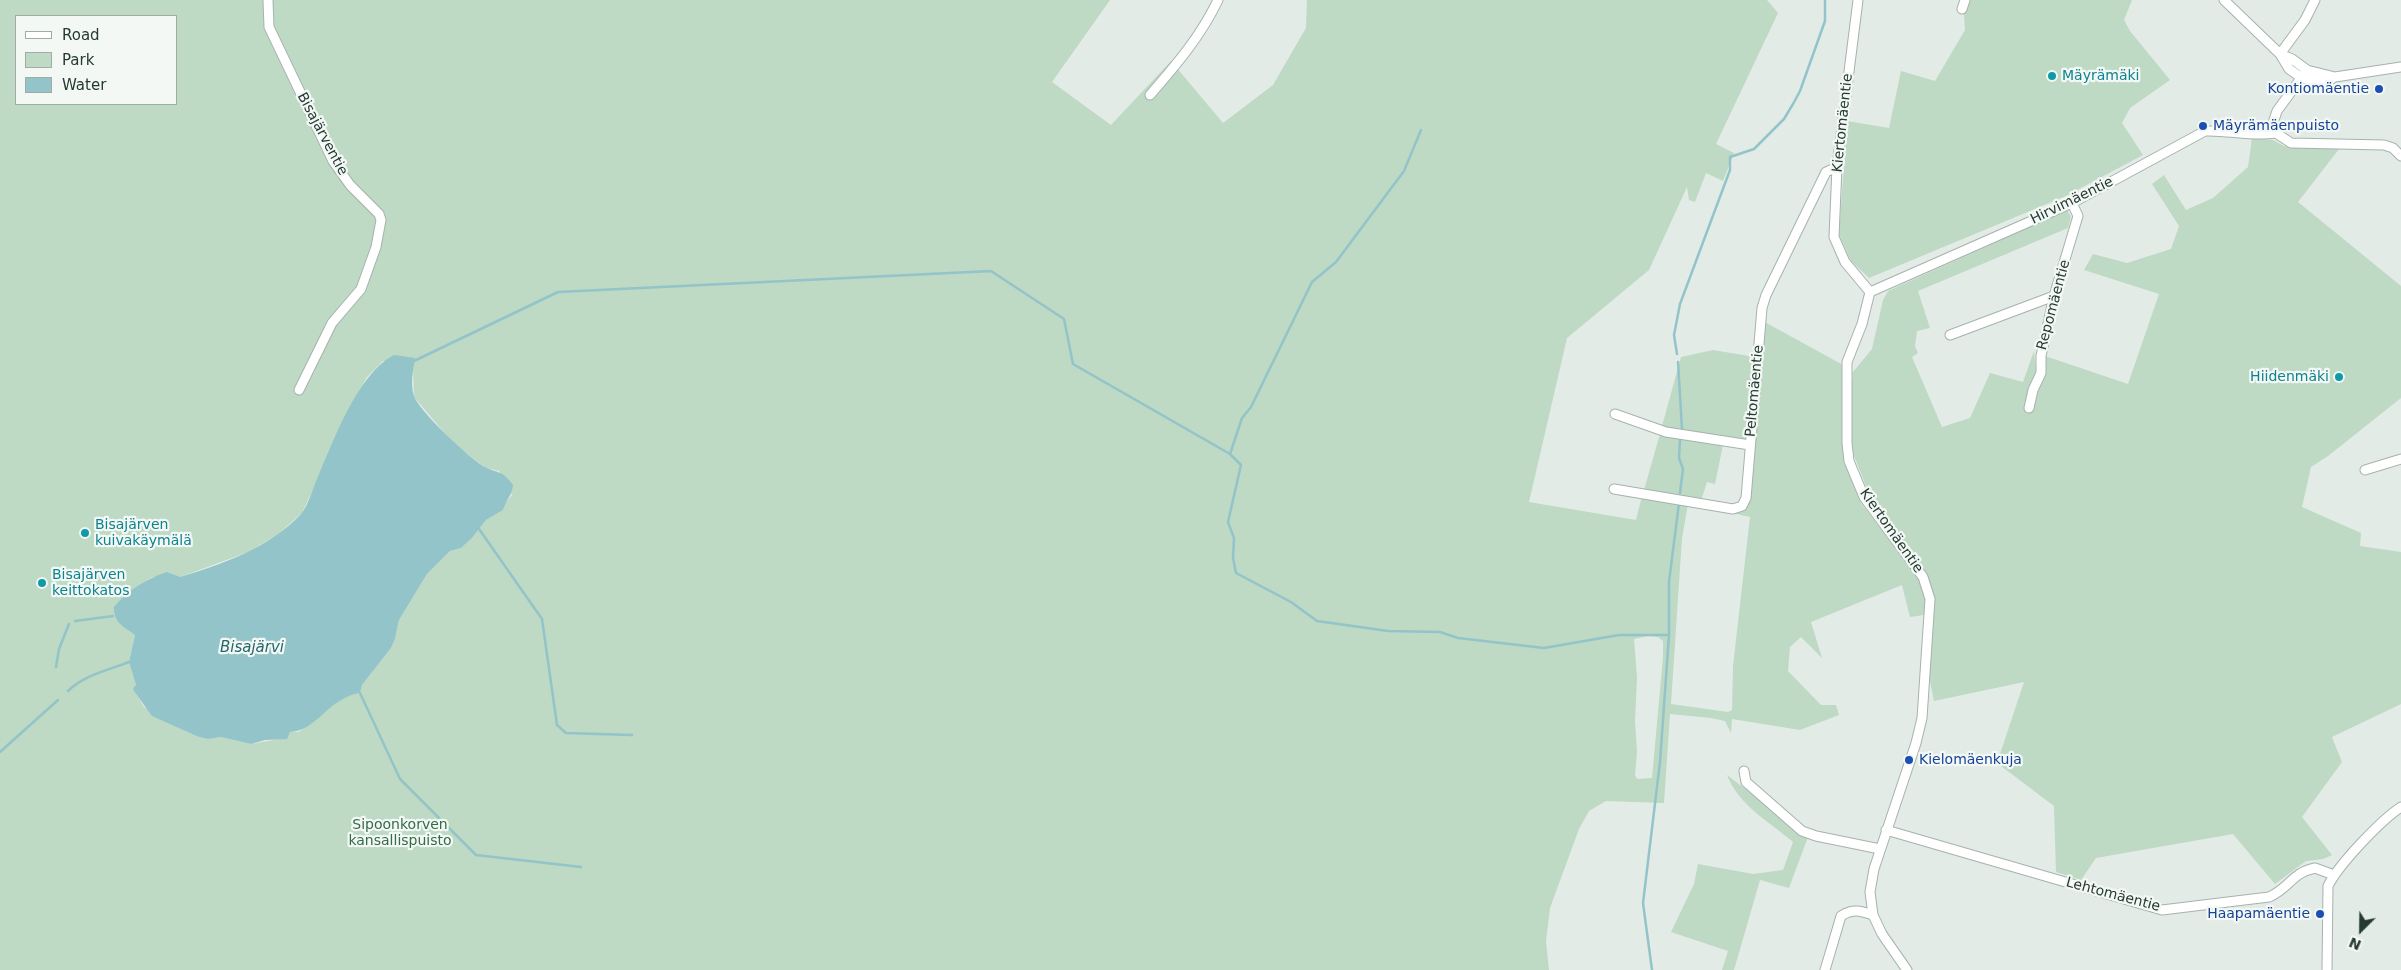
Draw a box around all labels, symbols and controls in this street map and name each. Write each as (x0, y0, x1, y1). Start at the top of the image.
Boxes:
legend (15, 15, 178, 105)
text: Road (62, 26, 100, 44)
text: Park (62, 51, 94, 69)
place label: Mäyrämäki (2062, 68, 2139, 84)
marker: Mäyrämäki (2046, 70, 2058, 82)
street label: Kiertomäentie (1829, 73, 1857, 173)
text: Water (62, 76, 106, 94)
place label: Kontiomäentie (2267, 81, 2369, 97)
marker: Kontiomäentie (2373, 83, 2385, 95)
street label: Bisajärventie (293, 90, 351, 178)
place label: Mäyrämäenpuisto (2213, 118, 2339, 134)
marker: Mäyrämäenpuisto (2197, 120, 2209, 132)
street label: Hirvimäentie (2028, 174, 2116, 228)
street label: Repomäentie (2034, 258, 2074, 352)
street label: Peltomäentie (1743, 344, 1767, 438)
place label: Hiidenmäki (2250, 369, 2329, 385)
marker: Hiidenmäki (2333, 371, 2345, 383)
street label: Kiertomäentie (1856, 486, 1926, 576)
place label: Bisajärven kuivakäymälä (95, 517, 192, 550)
marker: Bisajärven kuivakäymälä (79, 527, 91, 539)
place label: Bisajärven keittokatos (52, 567, 129, 600)
marker: Bisajärven keittokatos (36, 577, 48, 589)
water label: Bisajärvi (220, 639, 284, 657)
place label: Kielomäenkuja (1919, 752, 2022, 768)
marker: Kielomäenkuja (1903, 754, 1915, 766)
park label: Sipoonkorven kansallispuisto (348, 817, 452, 850)
street label: Lehtomäentie (2064, 874, 2162, 916)
north arrow (2336, 905, 2386, 955)
place label: Haapamäentie (2207, 906, 2310, 922)
marker: Haapamäentie (2314, 908, 2326, 920)
text: N (2347, 934, 2364, 953)

